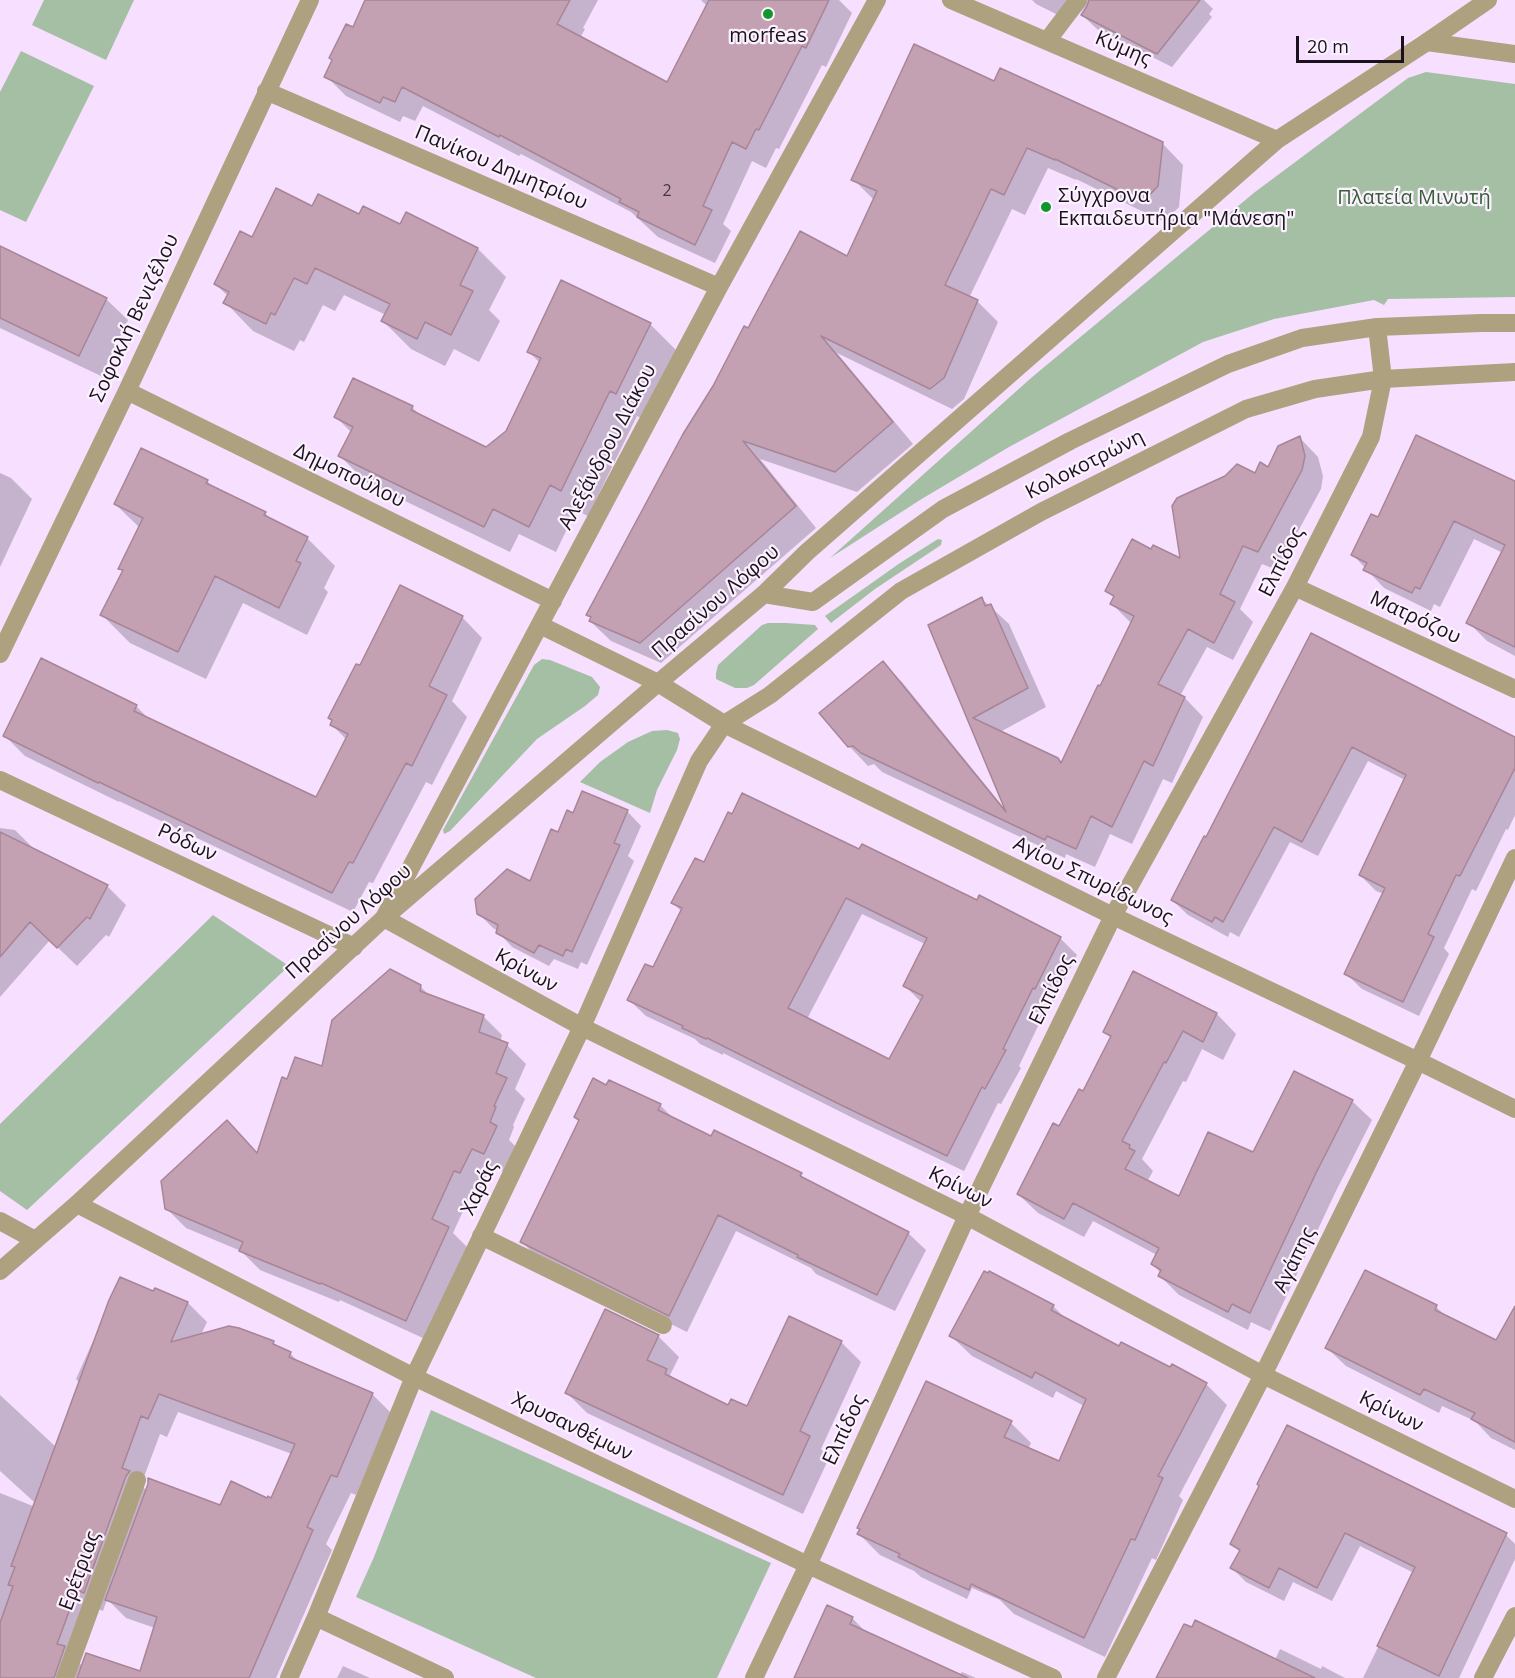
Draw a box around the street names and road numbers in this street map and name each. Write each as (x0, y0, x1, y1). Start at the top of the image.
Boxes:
street label: Κύμης (1091, 26, 1155, 72)
street label: Πανίκου Δημητρίου (411, 121, 591, 215)
street label: Σοφοκλή Βενιζέλου (86, 230, 184, 406)
street label: Αλεξάνδρου Διάκου (554, 360, 662, 534)
street label: Κολοκοτρώνη (1022, 425, 1148, 505)
street label: Δημοπούλου (290, 439, 408, 513)
street label: Ελπίδος (1254, 523, 1310, 601)
street label: Πρασίνου Λόφου (647, 540, 785, 664)
street label: Ματρόζου (1366, 587, 1464, 649)
street label: Ρόδων (154, 819, 220, 867)
street label: Αγίου Σπυρίδωνος (1009, 832, 1177, 930)
street label: Πρασίνου Λόφου (281, 859, 417, 985)
street label: Κρίνων (490, 944, 562, 998)
street label: Ελπίδος (1025, 951, 1079, 1029)
street label: Χαράς (457, 1157, 503, 1219)
street label: Κρίνων (924, 1162, 996, 1214)
street label: Αγάπης (1269, 1223, 1321, 1297)
street label: Κρίνων (1355, 1386, 1427, 1438)
street label: Χρυσανθέμων (508, 1387, 636, 1467)
street label: Ελπίδος (818, 1391, 872, 1469)
street label: Ερέτριας (55, 1528, 105, 1614)

